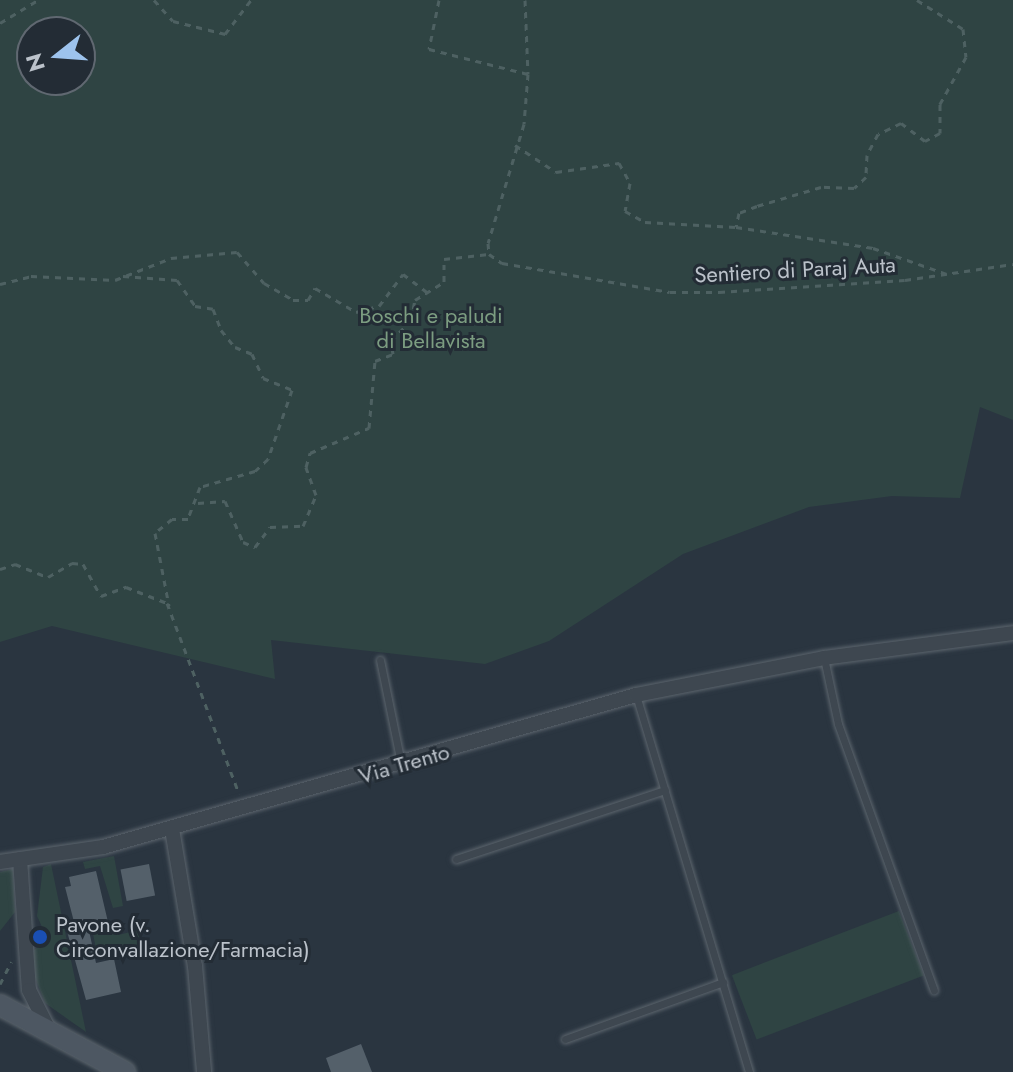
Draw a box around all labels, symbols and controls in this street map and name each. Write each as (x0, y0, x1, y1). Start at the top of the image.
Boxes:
north arrow (16, 16, 96, 96)
text: N (17, 49, 53, 75)
street label: Sentiero di Paraj Auta (694, 252, 896, 288)
park label: Boschi e paludi di Bellavista (359, 302, 503, 354)
street label: Via Trento (356, 738, 452, 790)
place label: Pavone (v. Circonvallazione/Farmacia) (56, 911, 310, 962)
marker: Pavone (v. Circonvallazione/Farmacia) (31, 928, 49, 946)

